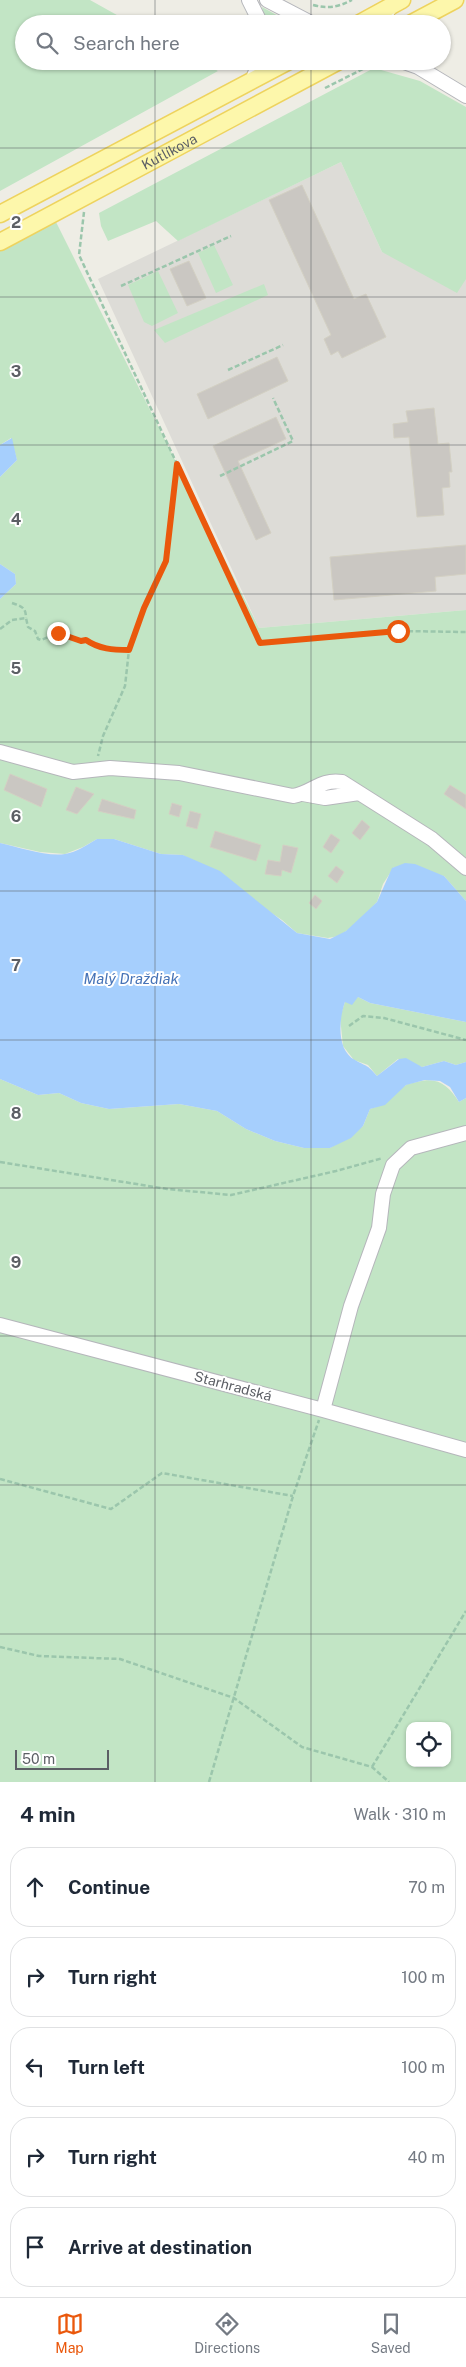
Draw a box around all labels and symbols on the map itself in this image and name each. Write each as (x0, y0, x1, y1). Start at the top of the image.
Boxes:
street label: Kutlíkova (139, 130, 200, 173)
text: 2 (11, 213, 21, 232)
text: 3 (11, 362, 21, 381)
text: 4 (11, 510, 22, 529)
route start (387, 620, 410, 643)
route end (47, 622, 70, 645)
text: 5 (11, 659, 22, 678)
text: 6 (11, 807, 21, 826)
text: 7 (11, 956, 21, 975)
water label: Malý Draždiak (83, 970, 179, 987)
text: 8 (11, 1104, 22, 1123)
text: 9 (11, 1253, 21, 1272)
street label: Starhradská (192, 1368, 274, 1404)
scale bar (15, 1747, 109, 1770)

